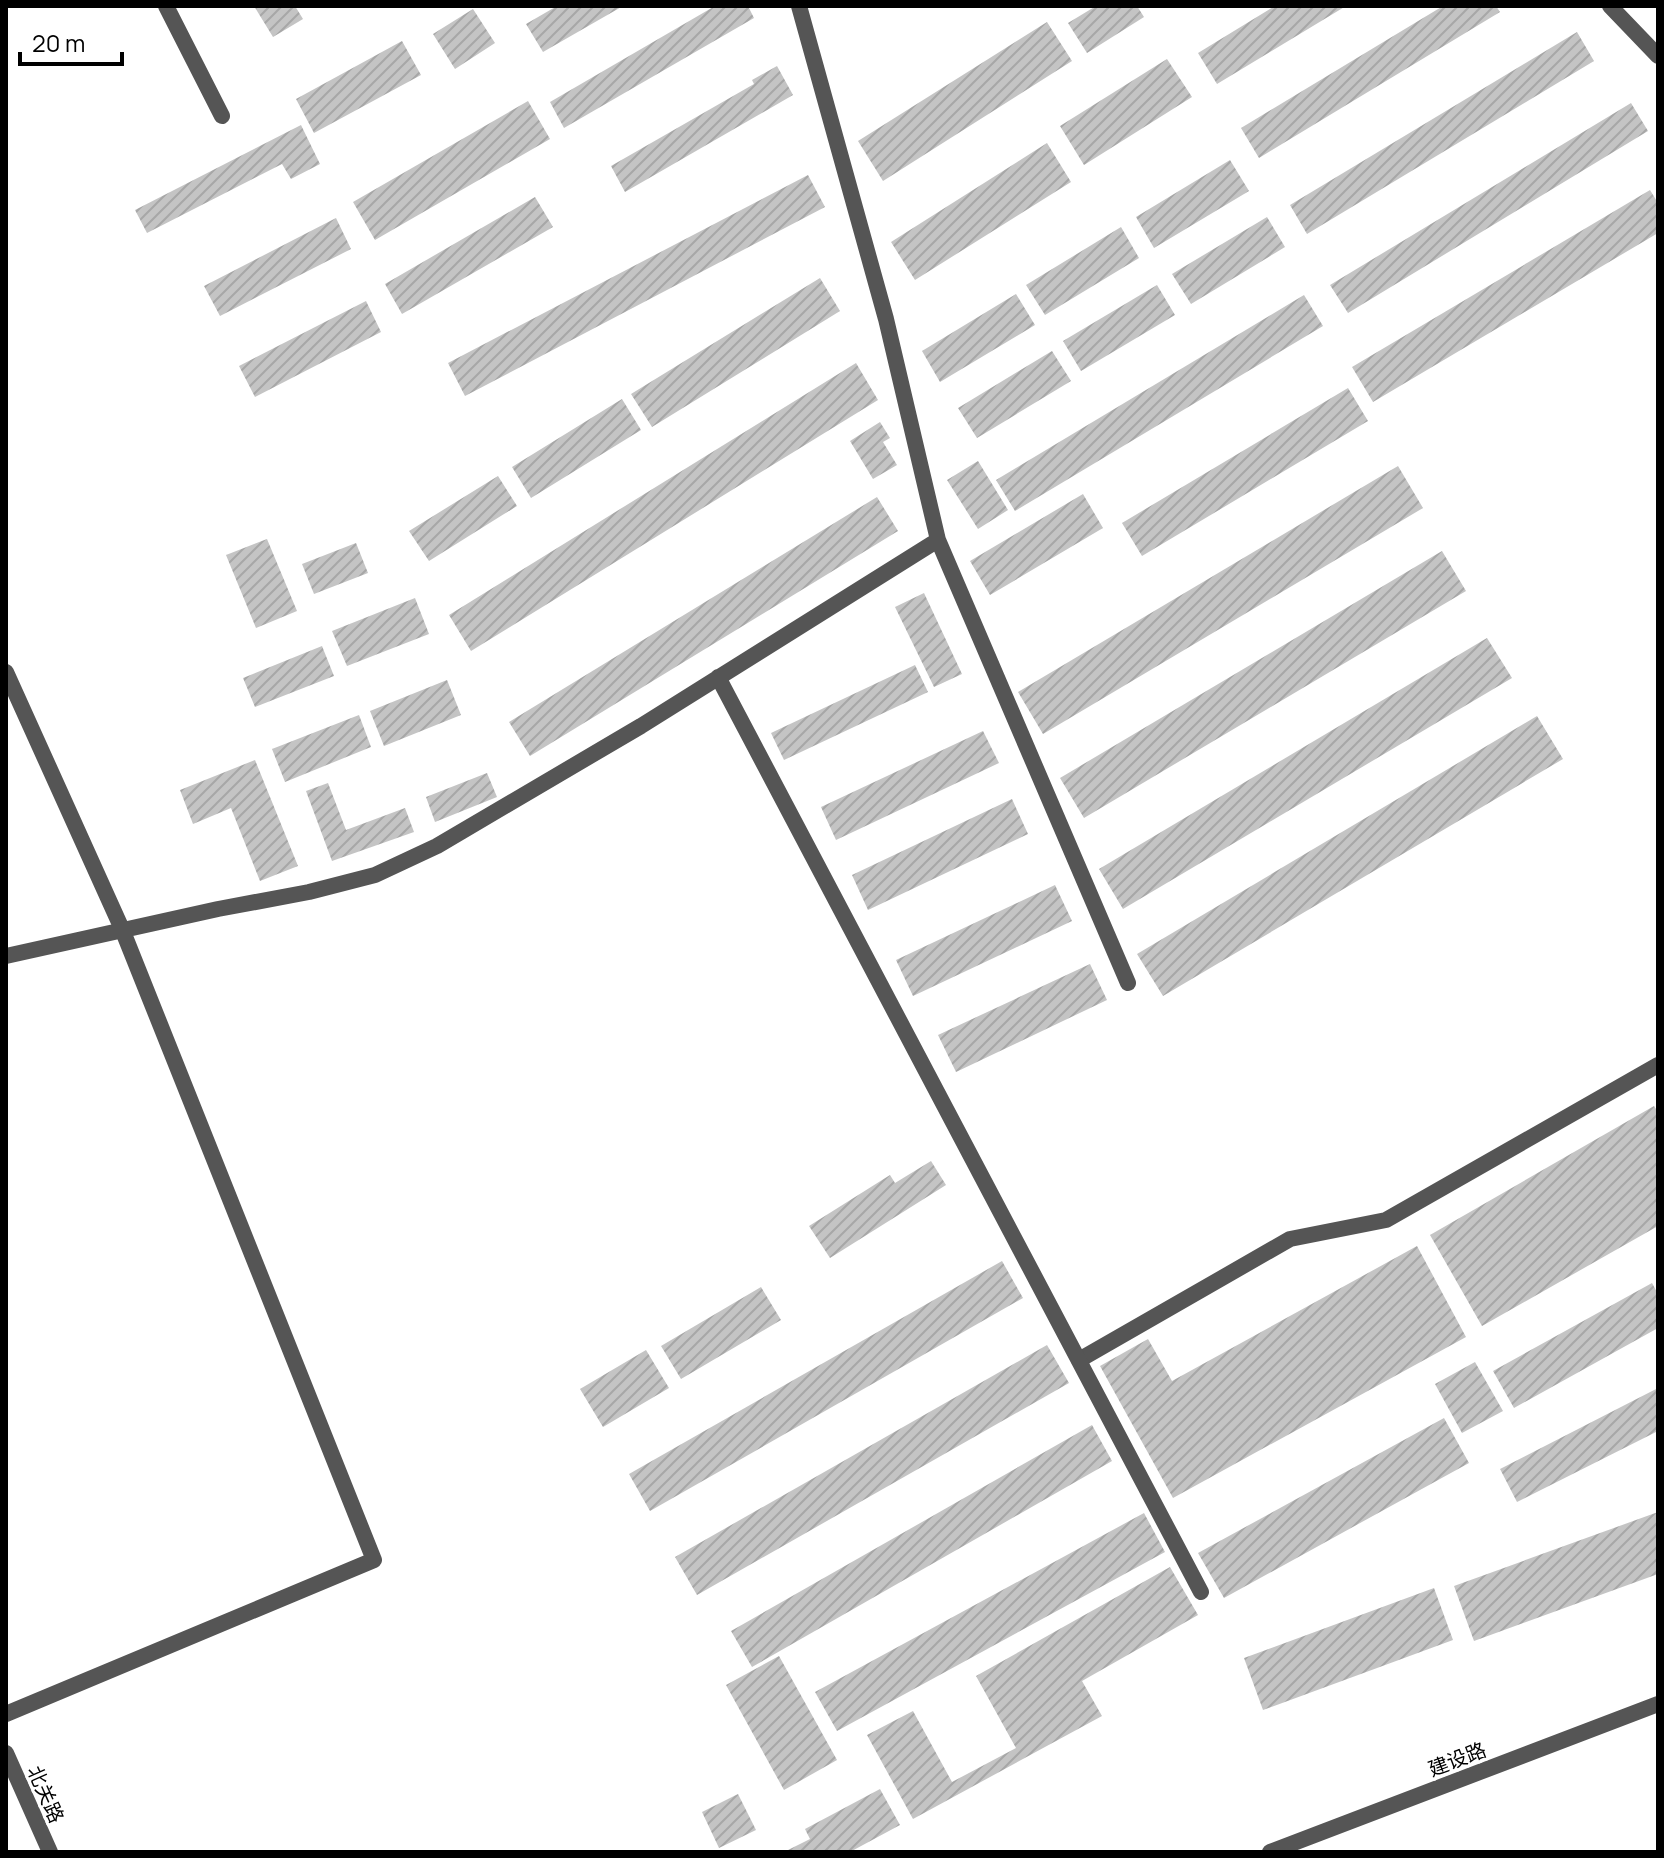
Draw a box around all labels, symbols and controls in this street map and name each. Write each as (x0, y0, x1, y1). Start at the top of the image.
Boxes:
scale bar (20, 16, 122, 66)
text: 20 m (32, 26, 85, 59)
street label: 建设路 (1424, 1736, 1490, 1782)
street label: 北关路 (21, 1761, 71, 1827)

